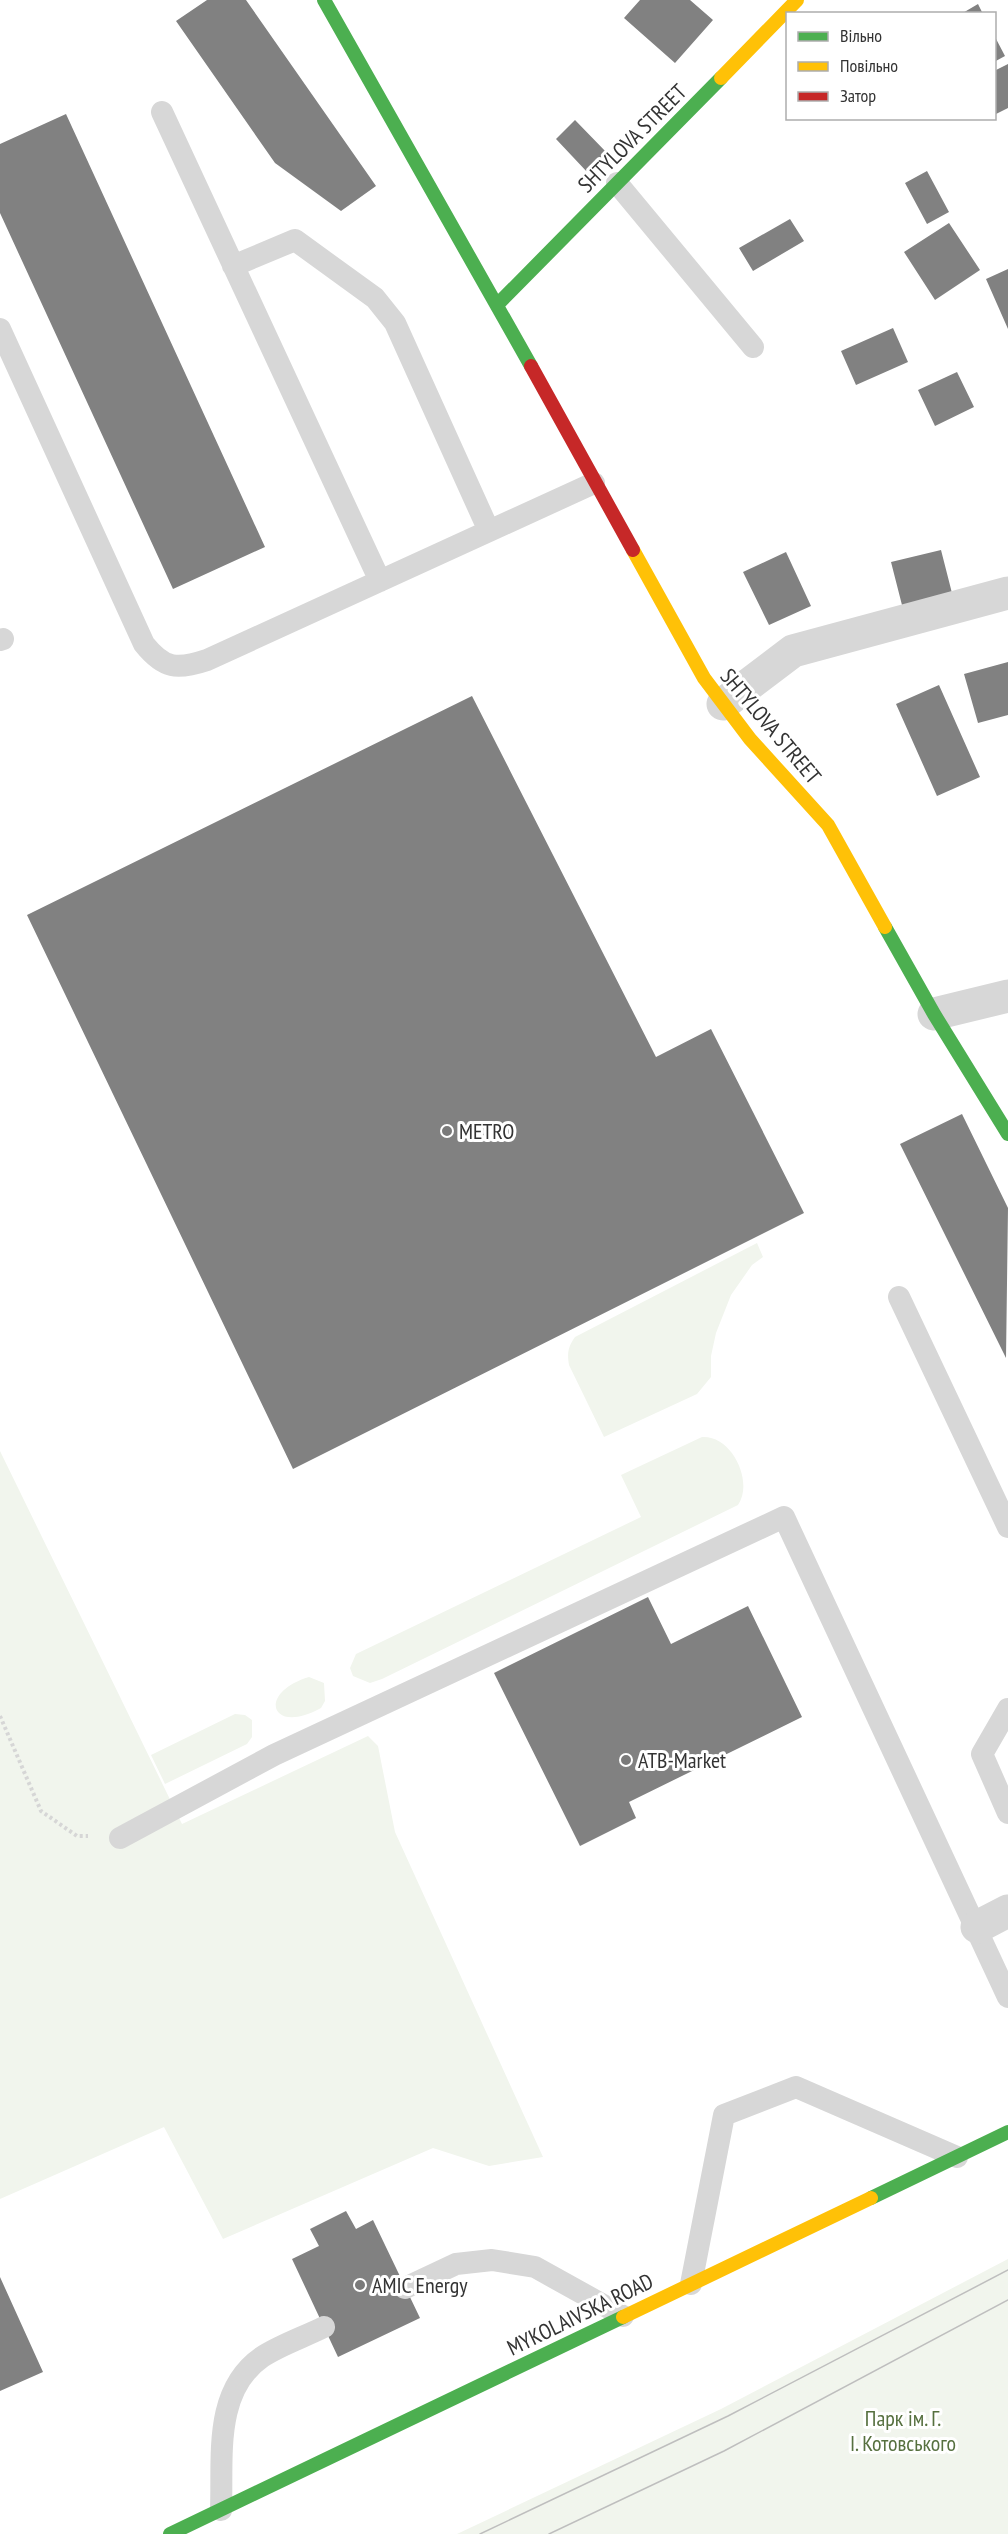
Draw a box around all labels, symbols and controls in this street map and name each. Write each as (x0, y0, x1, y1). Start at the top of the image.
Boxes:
legend (786, 12, 996, 120)
text: Вільно (840, 24, 882, 47)
text: Повільно (840, 54, 898, 77)
street label: SHTYLOVA STREET (572, 78, 692, 198)
text: Затор (840, 84, 876, 107)
street label: SHTYLOVA STREET (715, 663, 828, 790)
place label: METRO (459, 1117, 514, 1145)
marker: METRO (440, 1124, 454, 1138)
place label: ATB-Market (638, 1746, 726, 1774)
marker: ATB-Market (619, 1753, 633, 1767)
street label: MYKOLAIVSKA ROAD (502, 2267, 658, 2361)
place label: AMIC Energy (372, 2271, 468, 2299)
marker: AMIC Energy (353, 2278, 367, 2292)
park label: Парк ім. Г. І. Котовського (850, 2404, 956, 2457)

